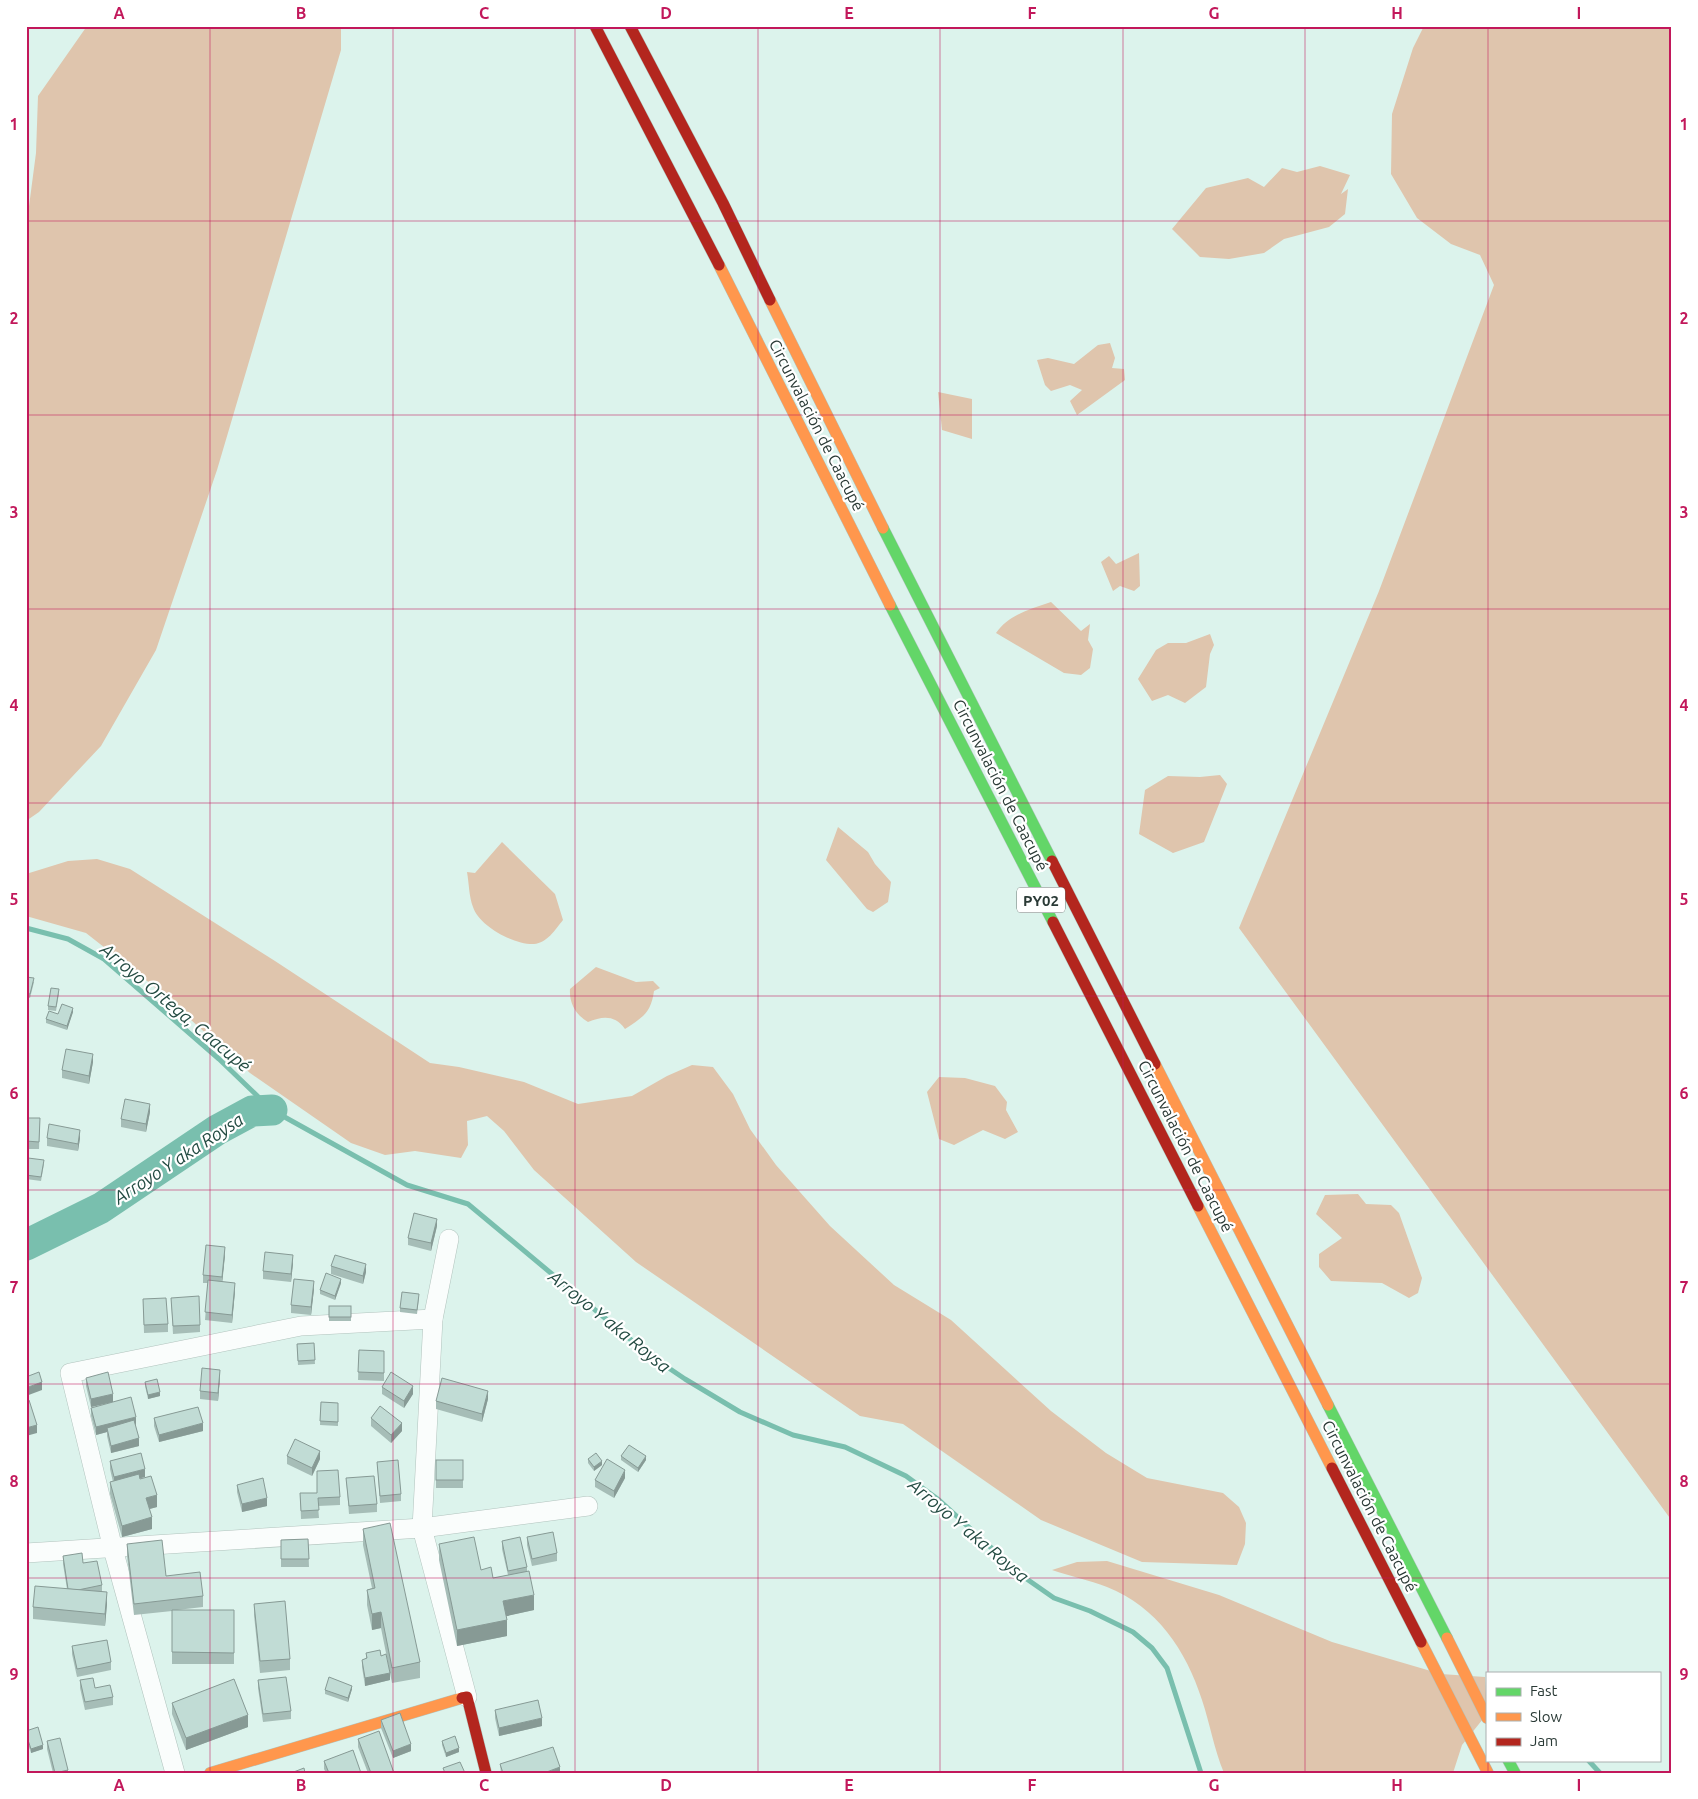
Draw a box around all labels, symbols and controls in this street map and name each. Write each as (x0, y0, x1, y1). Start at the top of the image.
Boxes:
text: A (113, 4, 125, 22)
text: B (296, 4, 306, 22)
text: C (479, 4, 489, 22)
text: D (660, 4, 672, 22)
text: E (844, 4, 854, 22)
text: F (1028, 4, 1037, 22)
text: G (1208, 4, 1220, 22)
text: H (1391, 4, 1403, 22)
text: I (1577, 4, 1581, 22)
text: 1 (9, 115, 19, 133)
text: 1 (1679, 115, 1689, 133)
text: 2 (9, 309, 19, 327)
text: 2 (1679, 309, 1689, 327)
street label: Circunvalación de Caacupé (766, 336, 868, 514)
text: 3 (9, 503, 19, 521)
text: 3 (1679, 503, 1689, 521)
text: 4 (9, 696, 19, 714)
street label: Circunvalación de Caacupé (950, 696, 1052, 874)
text: 4 (1679, 696, 1689, 714)
road number: PY02 (1017, 888, 1065, 912)
text: 5 (9, 890, 19, 908)
text: 5 (1679, 890, 1689, 908)
water label: Arroyo Ortega, Caacupé (96, 938, 255, 1075)
street label: Circunvalación de Caacupé (1135, 1057, 1237, 1235)
text: 6 (9, 1084, 19, 1102)
text: 6 (1679, 1084, 1689, 1102)
water label: Arroyo Y aka Roysa (109, 1109, 247, 1208)
water label: Arroyo Y aka Roysa (544, 1265, 675, 1376)
text: 7 (9, 1278, 19, 1296)
text: 7 (1679, 1278, 1689, 1296)
street label: Circunvalación de Caacupé (1319, 1417, 1421, 1595)
text: 8 (9, 1472, 19, 1490)
text: 8 (1679, 1472, 1689, 1490)
water label: Arroyo Y aka Roysa (904, 1473, 1033, 1586)
text: 9 (9, 1665, 19, 1683)
text: 9 (1679, 1665, 1689, 1683)
legend (1486, 1672, 1660, 1762)
text: Fast (1530, 1682, 1558, 1699)
text: Slow (1530, 1708, 1563, 1725)
text: Jam (1530, 1732, 1558, 1749)
text: A (113, 1776, 125, 1794)
text: B (296, 1776, 306, 1794)
text: C (479, 1776, 489, 1794)
text: D (660, 1776, 672, 1794)
text: E (844, 1776, 854, 1794)
text: F (1028, 1776, 1037, 1794)
text: G (1208, 1776, 1220, 1794)
text: H (1391, 1776, 1403, 1794)
text: I (1577, 1776, 1581, 1794)

